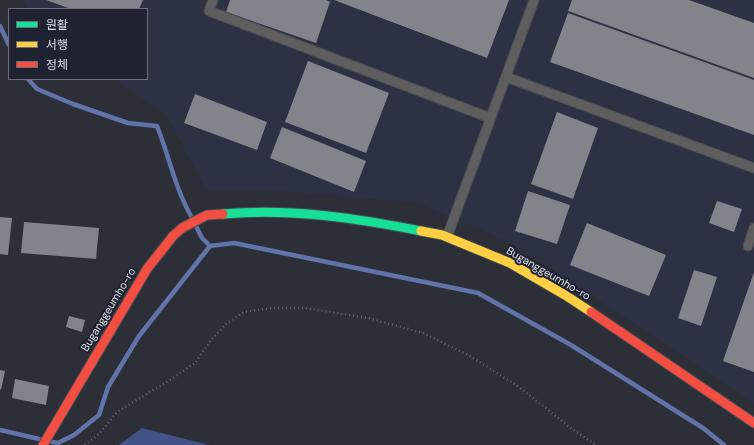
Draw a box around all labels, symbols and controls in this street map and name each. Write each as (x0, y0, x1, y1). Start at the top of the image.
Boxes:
legend (8, 8, 148, 80)
text: 원활 (46, 17, 68, 33)
text: 서행 (46, 37, 68, 53)
text: 정체 (46, 57, 68, 73)
street label: Buganggeumho-ro (504, 245, 592, 303)
street label: Buganggeumho-ro (79, 266, 139, 354)

